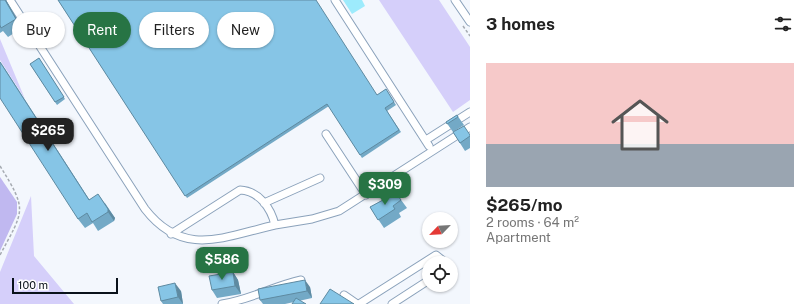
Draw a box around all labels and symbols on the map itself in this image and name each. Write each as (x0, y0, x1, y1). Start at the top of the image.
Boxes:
pin: $265 (24, 118, 72, 152)
pin: $309 (361, 172, 409, 206)
north arrow (422, 212, 458, 248)
pin: $586 (198, 247, 246, 281)
scale bar (12, 276, 118, 295)

